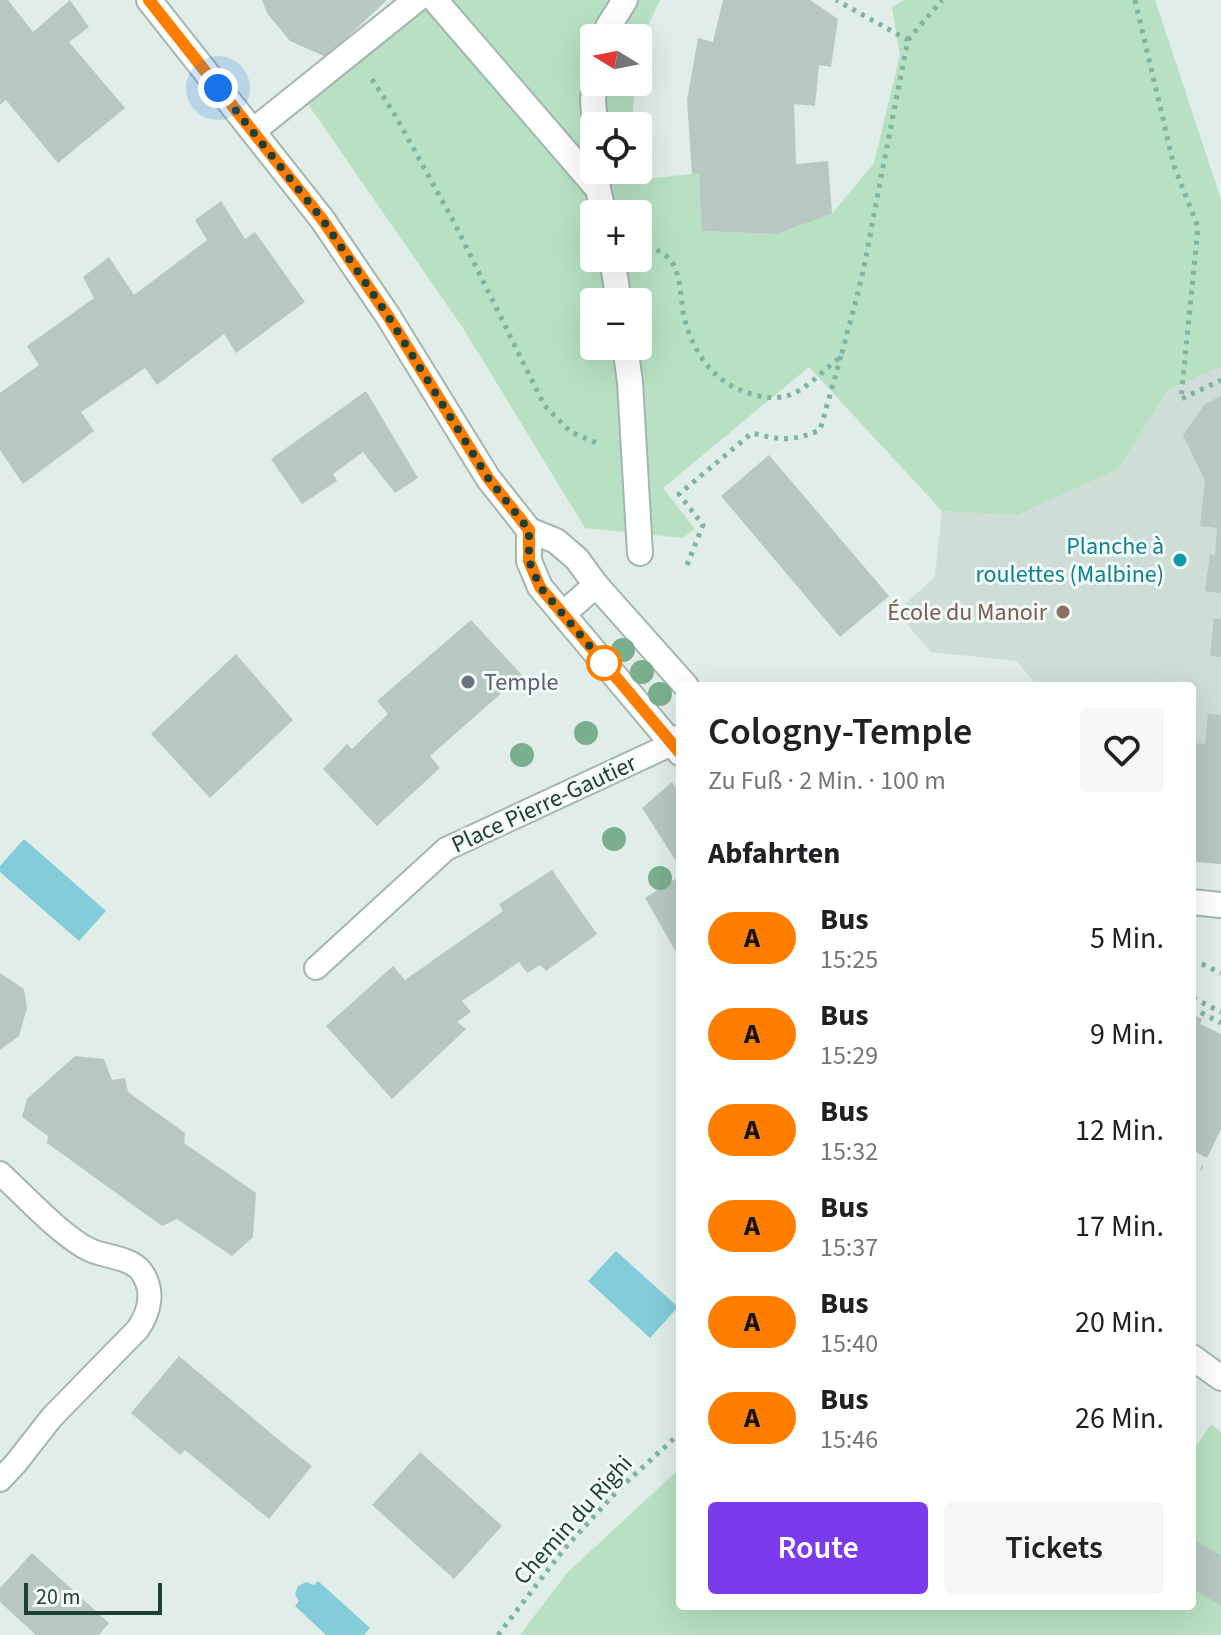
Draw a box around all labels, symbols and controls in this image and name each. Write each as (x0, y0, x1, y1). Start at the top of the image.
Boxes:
north arrow (580, 24, 652, 96)
map controls (580, 24, 652, 360)
your location (198, 68, 238, 108)
button: locate (580, 112, 652, 184)
button: + (580, 200, 652, 272)
button: − (580, 288, 652, 360)
place label: Planche à roulettes (Malbine) (975, 529, 1164, 592)
marker: Planche à roulettes (Malbine) (1171, 551, 1189, 569)
place label: École du Manoir (887, 595, 1048, 630)
marker: École du Manoir (1054, 603, 1072, 621)
unlabelled marker (587, 646, 621, 680)
place label: Temple (484, 665, 558, 700)
marker: Temple (459, 673, 477, 691)
text: Cologny-Temple (708, 705, 972, 759)
button: heart (1080, 708, 1164, 792)
street label: Place Pierre-Gautier (446, 745, 643, 862)
text: Zu Fuß · 2 Min. · 100 m (708, 762, 946, 799)
text: Abfahrten (708, 832, 840, 875)
text: Bus (820, 898, 868, 941)
text: 5 Min. (1090, 917, 1164, 960)
text: A (744, 918, 760, 958)
text: 15:25 (820, 941, 878, 978)
text: Bus (820, 994, 868, 1037)
text: 9 Min. (1090, 1013, 1164, 1056)
text: A (744, 1014, 760, 1054)
text: 15:29 (820, 1037, 878, 1074)
text: Bus (820, 1090, 868, 1133)
text: 12 Min. (1075, 1109, 1164, 1152)
text: A (744, 1110, 760, 1150)
text: 15:32 (820, 1133, 878, 1170)
text: Bus (820, 1186, 868, 1229)
text: 17 Min. (1075, 1205, 1164, 1248)
text: A (744, 1206, 760, 1246)
text: 15:37 (820, 1229, 878, 1266)
text: Bus (820, 1282, 868, 1325)
text: 20 Min. (1075, 1301, 1164, 1344)
text: A (744, 1302, 760, 1342)
text: 15:40 (820, 1325, 878, 1362)
text: Bus (820, 1378, 868, 1421)
text: 26 Min. (1075, 1397, 1164, 1440)
text: A (744, 1398, 760, 1438)
text: 15:46 (820, 1421, 878, 1458)
street label: Chemin du Righi (505, 1447, 641, 1593)
button: Route (708, 1502, 928, 1594)
button: Tickets (944, 1502, 1164, 1594)
scale bar (24, 1579, 162, 1615)
text: 20 m (36, 1581, 81, 1613)

